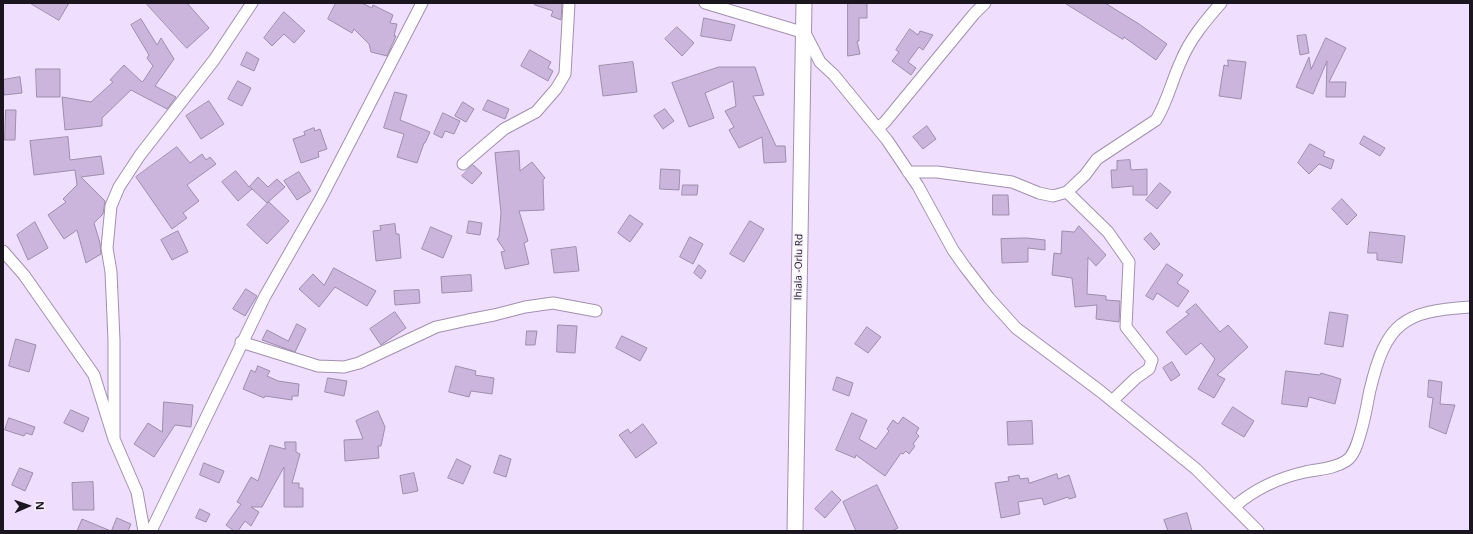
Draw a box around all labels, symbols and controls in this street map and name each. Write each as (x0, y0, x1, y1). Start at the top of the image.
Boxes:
street label: Ihiala -Orlu Rd (792, 234, 806, 300)
north arrow (8, 486, 48, 526)
text: N (33, 501, 48, 510)

